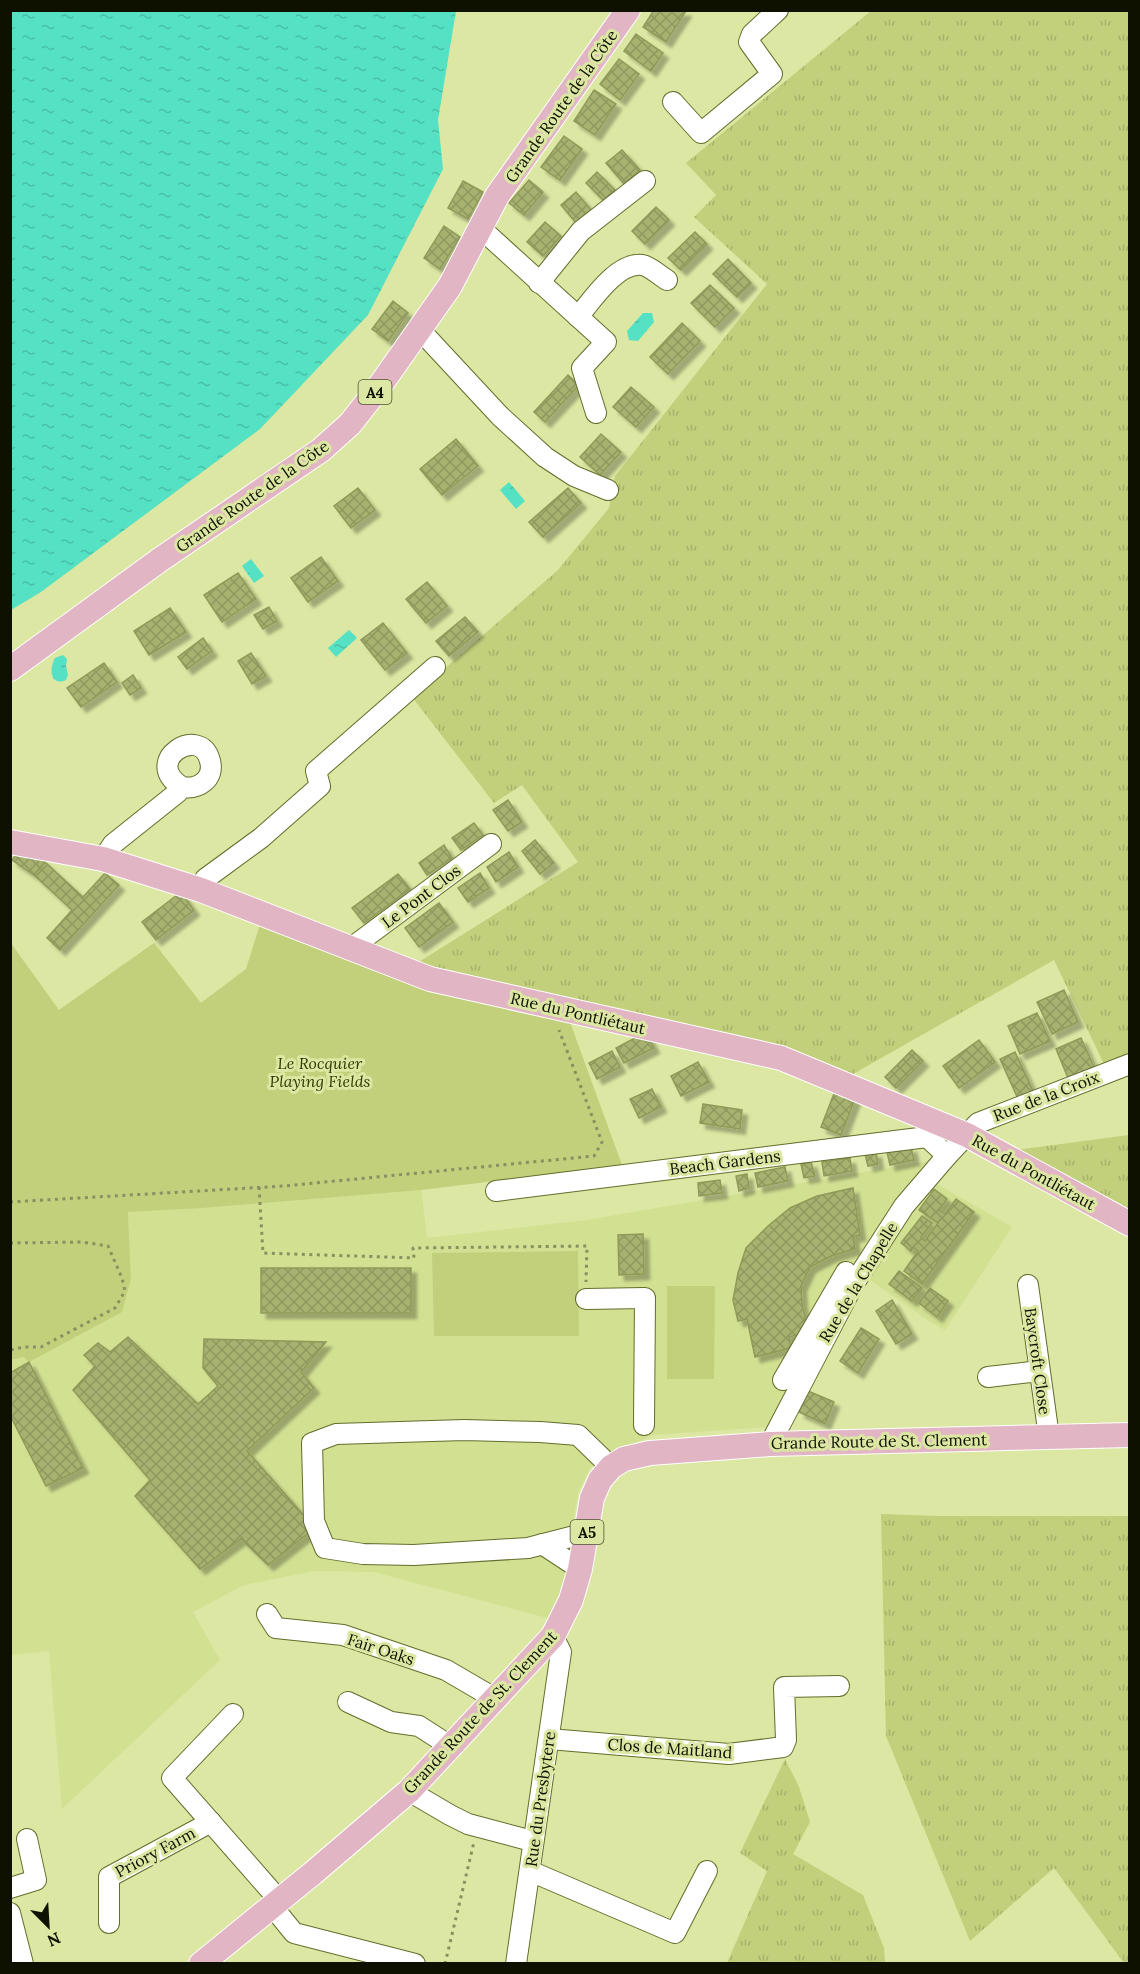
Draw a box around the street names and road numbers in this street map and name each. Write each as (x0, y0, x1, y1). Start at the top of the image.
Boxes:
street label: Grande Route de la Côte (501, 25, 622, 186)
road number: A4 (358, 380, 392, 404)
street label: Grande Route de la Côte (172, 435, 333, 556)
street label: Le Pont Clos (378, 860, 464, 932)
street label: Rue du Pontliétaut (509, 988, 648, 1038)
street label: Rue de la Croix (990, 1066, 1102, 1125)
street label: Rue du Pontliétaut (969, 1130, 1100, 1215)
street label: Beach Gardens (668, 1145, 782, 1179)
street label: Rue de la Chapelle (814, 1218, 902, 1346)
street label: Baycroft Close (1021, 1306, 1055, 1416)
street label: Grande Route de St. Clement (771, 1429, 988, 1453)
road number: A5 (570, 1520, 604, 1544)
street label: Grande Route de St. Clement (399, 1626, 562, 1798)
street label: Fair Oaks (345, 1629, 417, 1669)
street label: Rue du Presbytere (521, 1730, 559, 1868)
street label: Clos de Maitland (607, 1734, 733, 1762)
street label: Priory Farm (111, 1823, 199, 1881)

